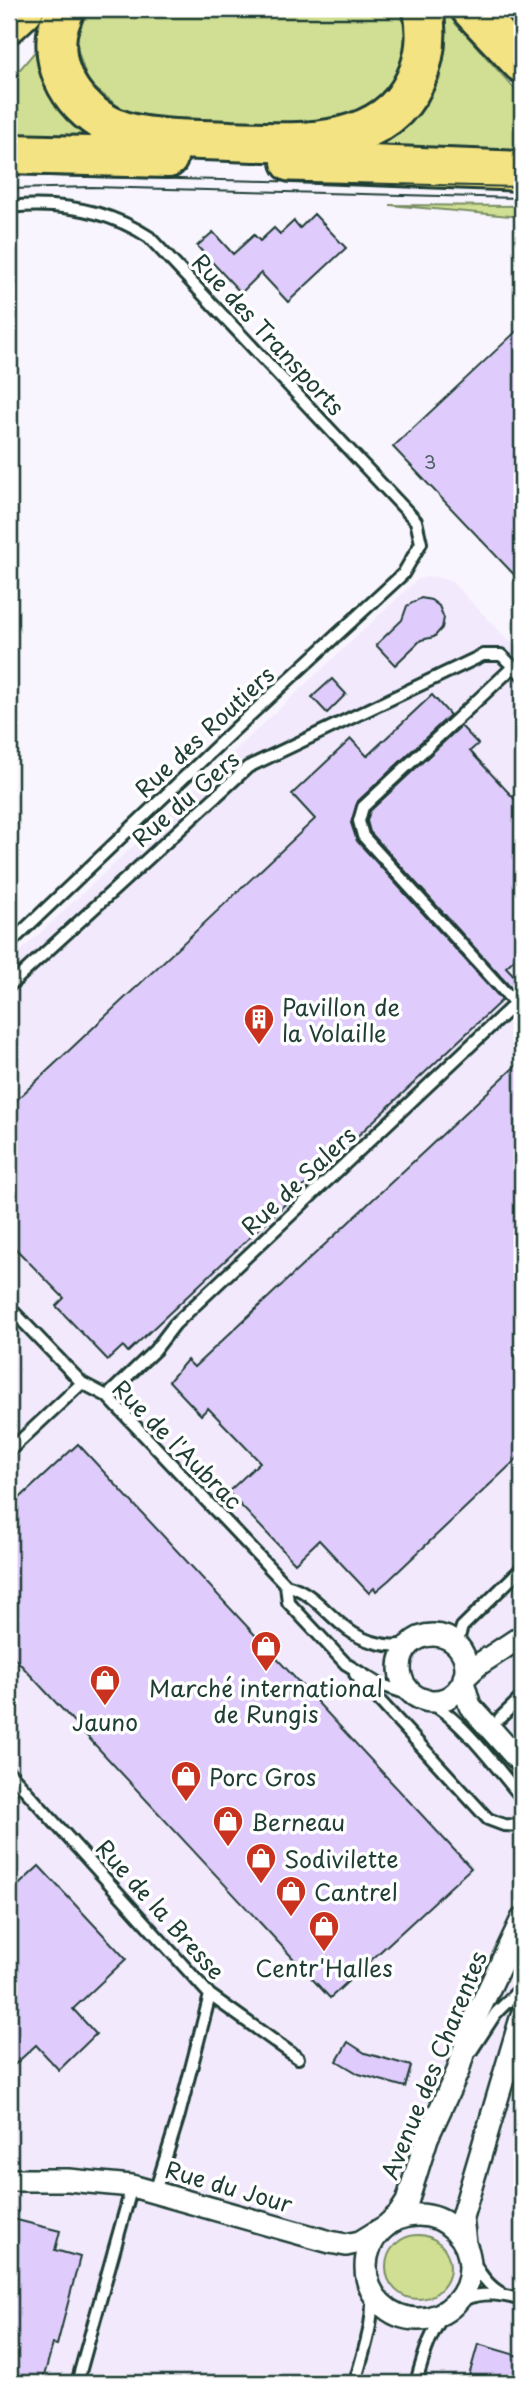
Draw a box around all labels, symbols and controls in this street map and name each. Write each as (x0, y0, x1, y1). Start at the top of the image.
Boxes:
street label: Rue des Transports (184, 245, 354, 423)
house number: 3 (424, 447, 436, 475)
street label: Rue des Routiers (126, 657, 282, 805)
street label: Rue du Gers (124, 741, 246, 855)
place label: Pavillon de la Volaille (282, 989, 400, 1050)
building icon: Pavillon de la Volaille (242, 1002, 276, 1046)
street label: Rue de Salers (233, 1117, 363, 1243)
street label: Rue de l'Aubrac (105, 1371, 251, 1517)
shop icon: Marché international de Rungis (249, 1629, 283, 1673)
shop icon: Jauno (88, 1663, 122, 1707)
place label: Marché international de Rungis (149, 1670, 383, 1731)
place label: Jauno (72, 1704, 138, 1739)
shop icon: Porc Gros (169, 1759, 203, 1803)
place label: Porc Gros (209, 1759, 316, 1794)
shop icon: Berneau (211, 1804, 245, 1848)
place label: Berneau (251, 1804, 345, 1839)
street label: Rue de la Bresse (88, 1831, 234, 1987)
shop icon: Sodivilette (244, 1841, 278, 1885)
place label: Sodivilette (284, 1841, 398, 1876)
shop icon: Cantrel (274, 1874, 308, 1918)
place label: Cantrel (314, 1874, 398, 1909)
shop icon: Centr'Halles (307, 1909, 341, 1953)
street label: Avenue des Charentes (371, 1946, 495, 2184)
place label: Centr'Halles (255, 1950, 393, 1985)
street label: Rue du Jour (161, 2151, 297, 2221)

